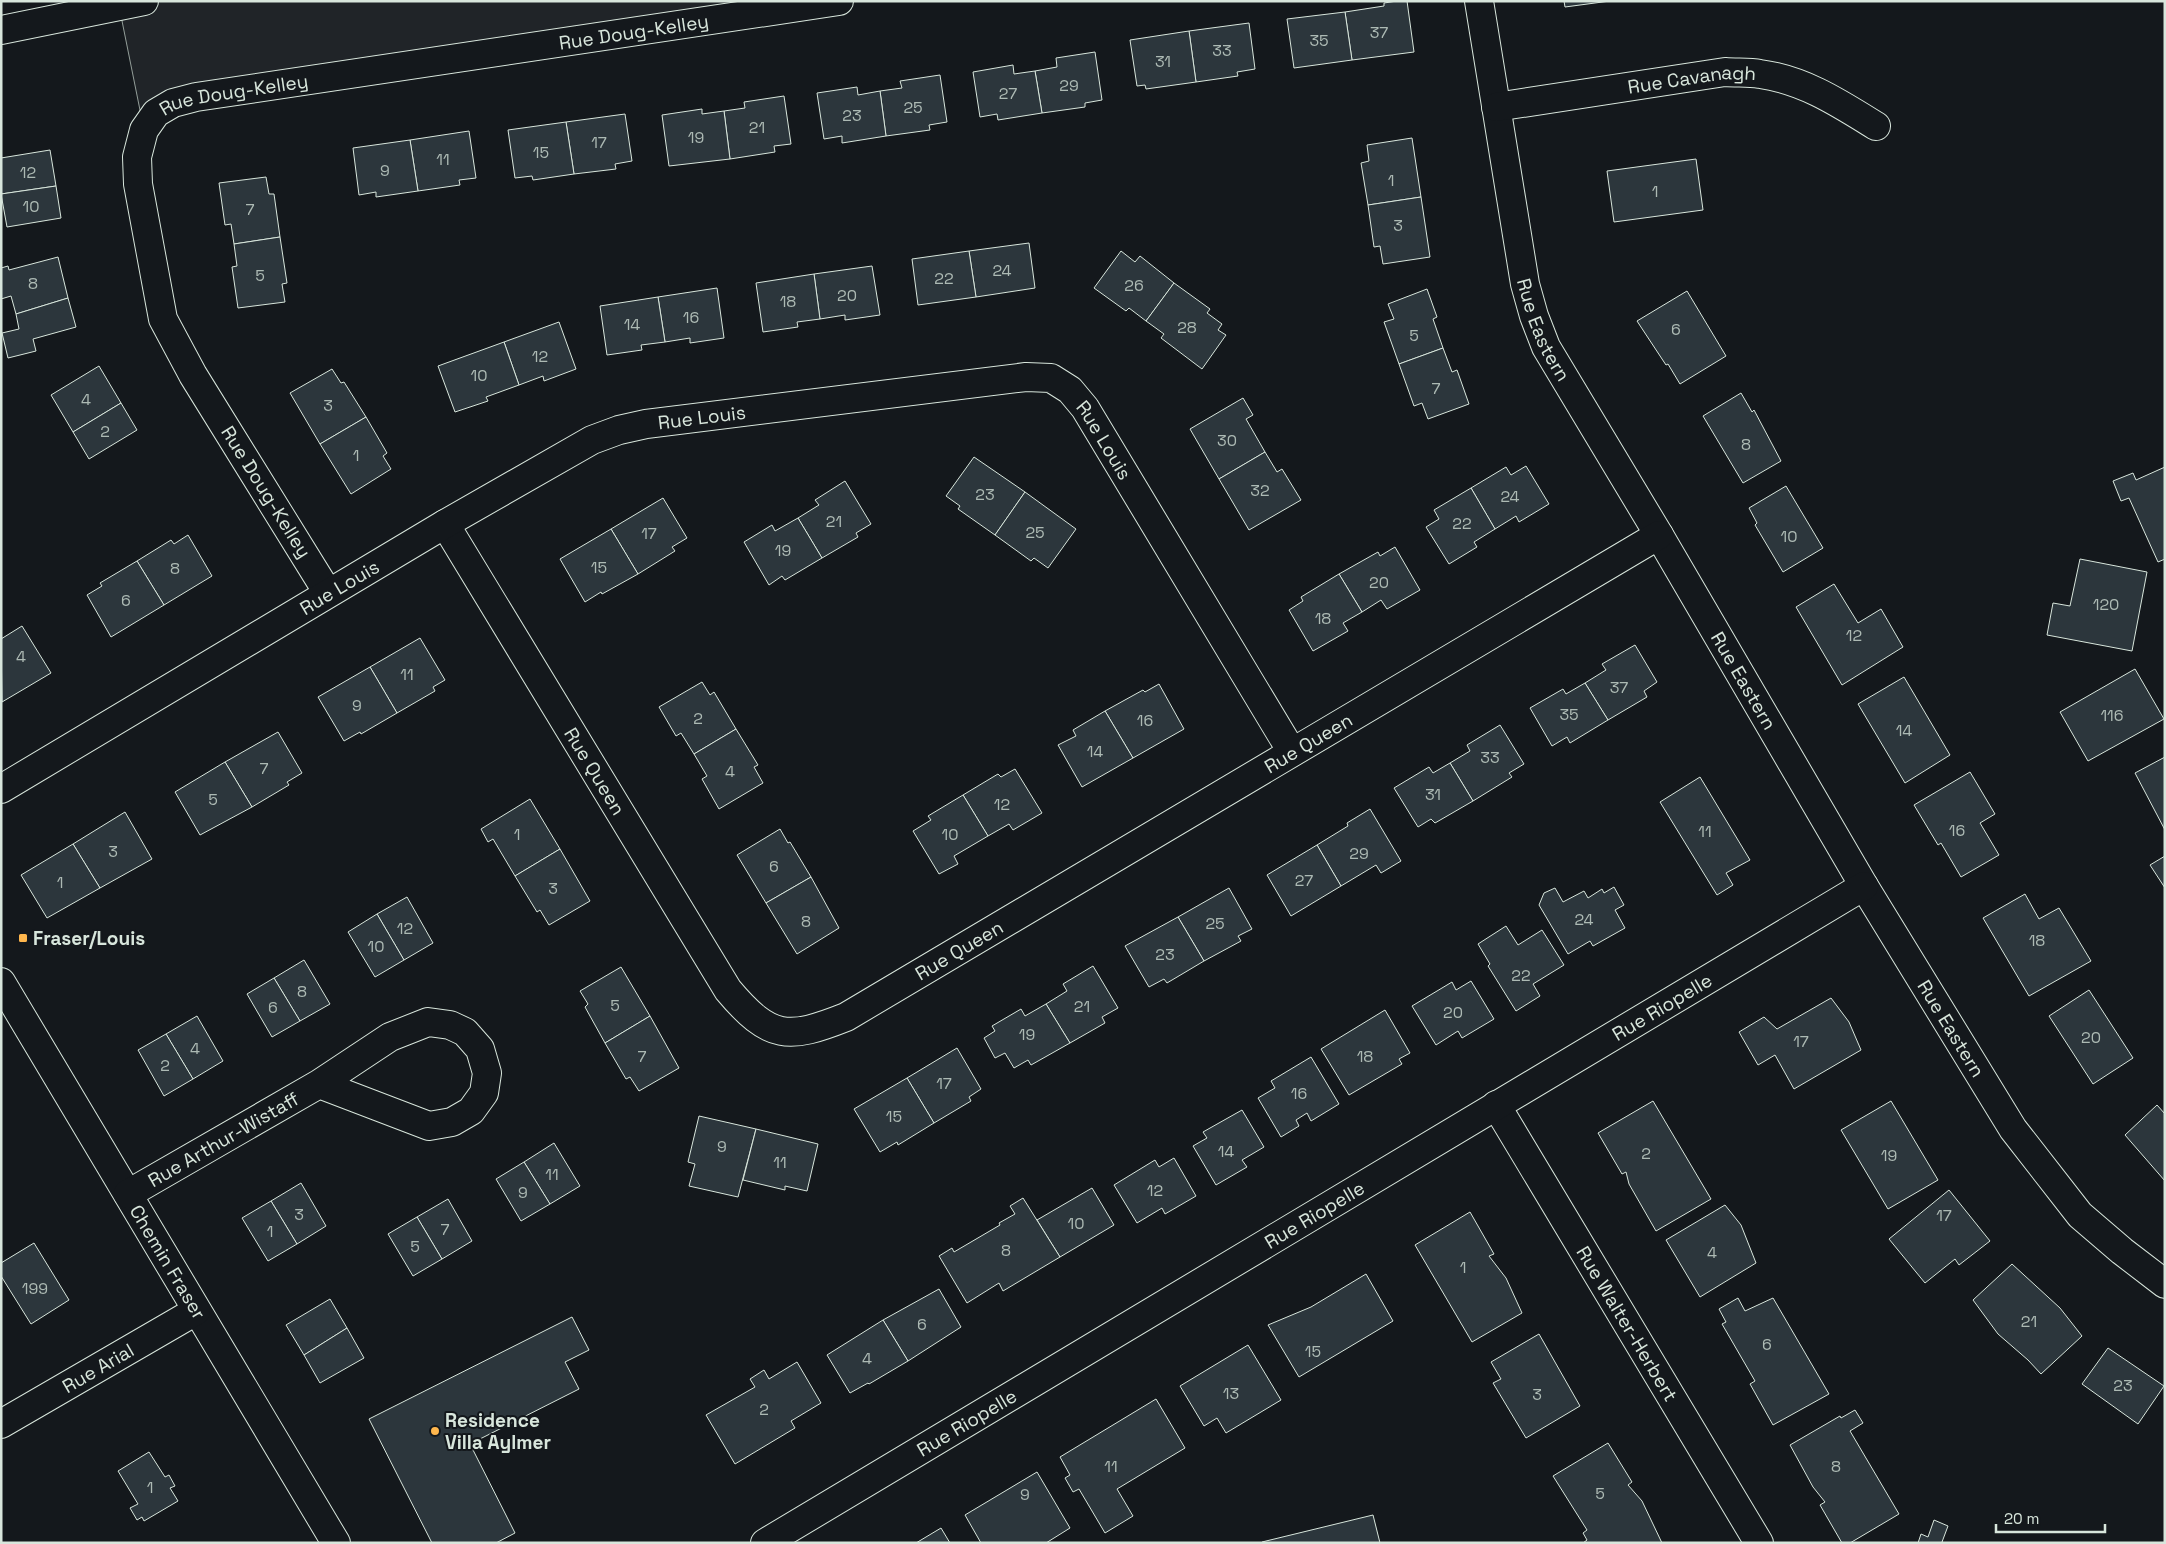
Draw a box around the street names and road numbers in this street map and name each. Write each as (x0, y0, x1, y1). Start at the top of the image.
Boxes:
street label: Rue Doug-Kelley (557, 8, 710, 55)
street label: Rue Cavanagh (1626, 59, 1757, 99)
street label: Rue Doug-Kelley (154, 68, 310, 121)
street label: Rue Eastern (1511, 275, 1576, 386)
street label: Rue Louis (1071, 395, 1138, 484)
street label: Rue Louis (656, 399, 747, 435)
street label: Rue Doug-Kelley (215, 421, 317, 563)
street label: Rue Louis (295, 554, 384, 620)
street label: Rue Eastern (1706, 627, 1782, 734)
street label: Rue Queen (1260, 707, 1357, 779)
street label: Rue Queen (559, 723, 631, 820)
street label: Rue Queen (910, 914, 1008, 986)
street label: Rue Riopelle (1607, 967, 1717, 1046)
street label: Rue Eastern (1912, 975, 1991, 1082)
street label: Rue Arthur-Wistaff (143, 1086, 303, 1192)
street label: Rue Riopelle (1260, 1175, 1369, 1254)
street label: Chemin Fraser (124, 1200, 212, 1324)
street label: Rue Walter-Herbert (1571, 1241, 1684, 1406)
street label: Rue Arial (57, 1337, 138, 1398)
street label: Rue Riopelle (912, 1383, 1021, 1462)

